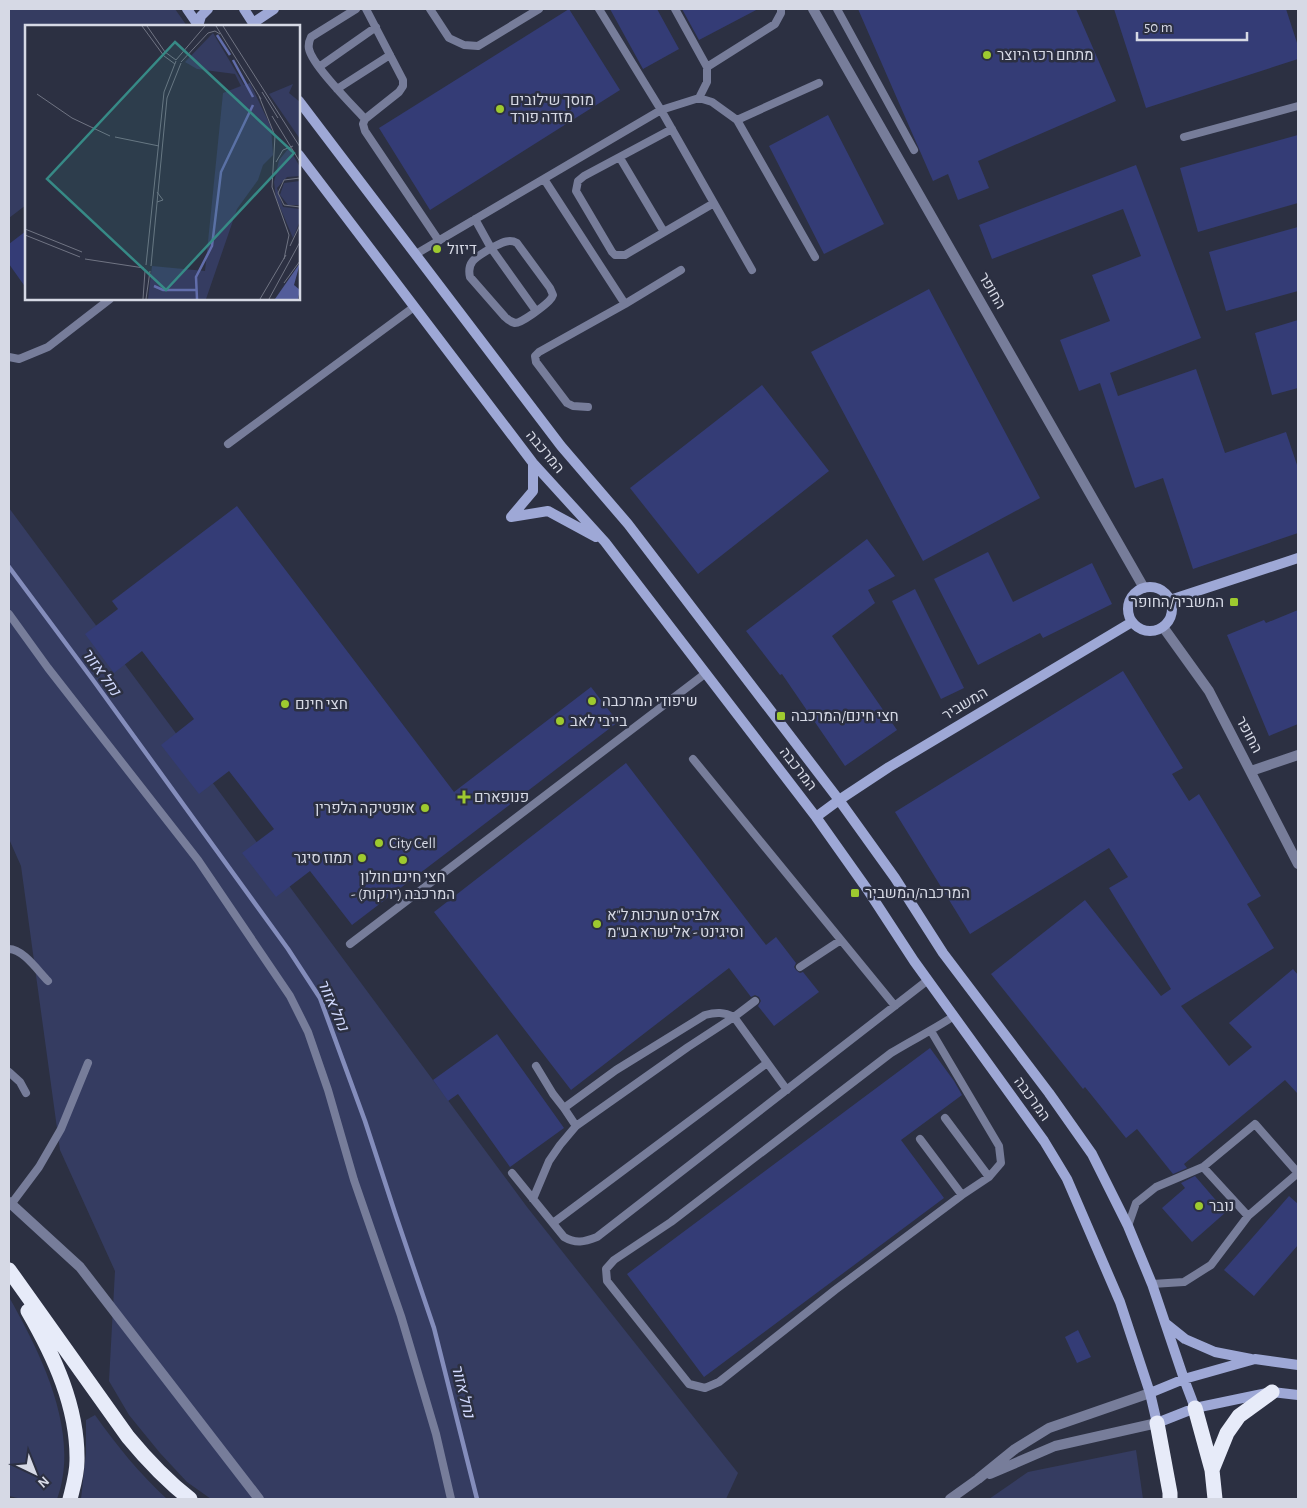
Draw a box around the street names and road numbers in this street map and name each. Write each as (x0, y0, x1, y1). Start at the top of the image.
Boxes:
street label: החופר (976, 270, 1008, 312)
street label: המרכבה (523, 428, 567, 476)
street label: המשביר (940, 685, 990, 723)
street label: החופר (1233, 714, 1265, 756)
street label: המרכבה (777, 744, 819, 794)
street label: המרכבה (1011, 1074, 1053, 1124)

